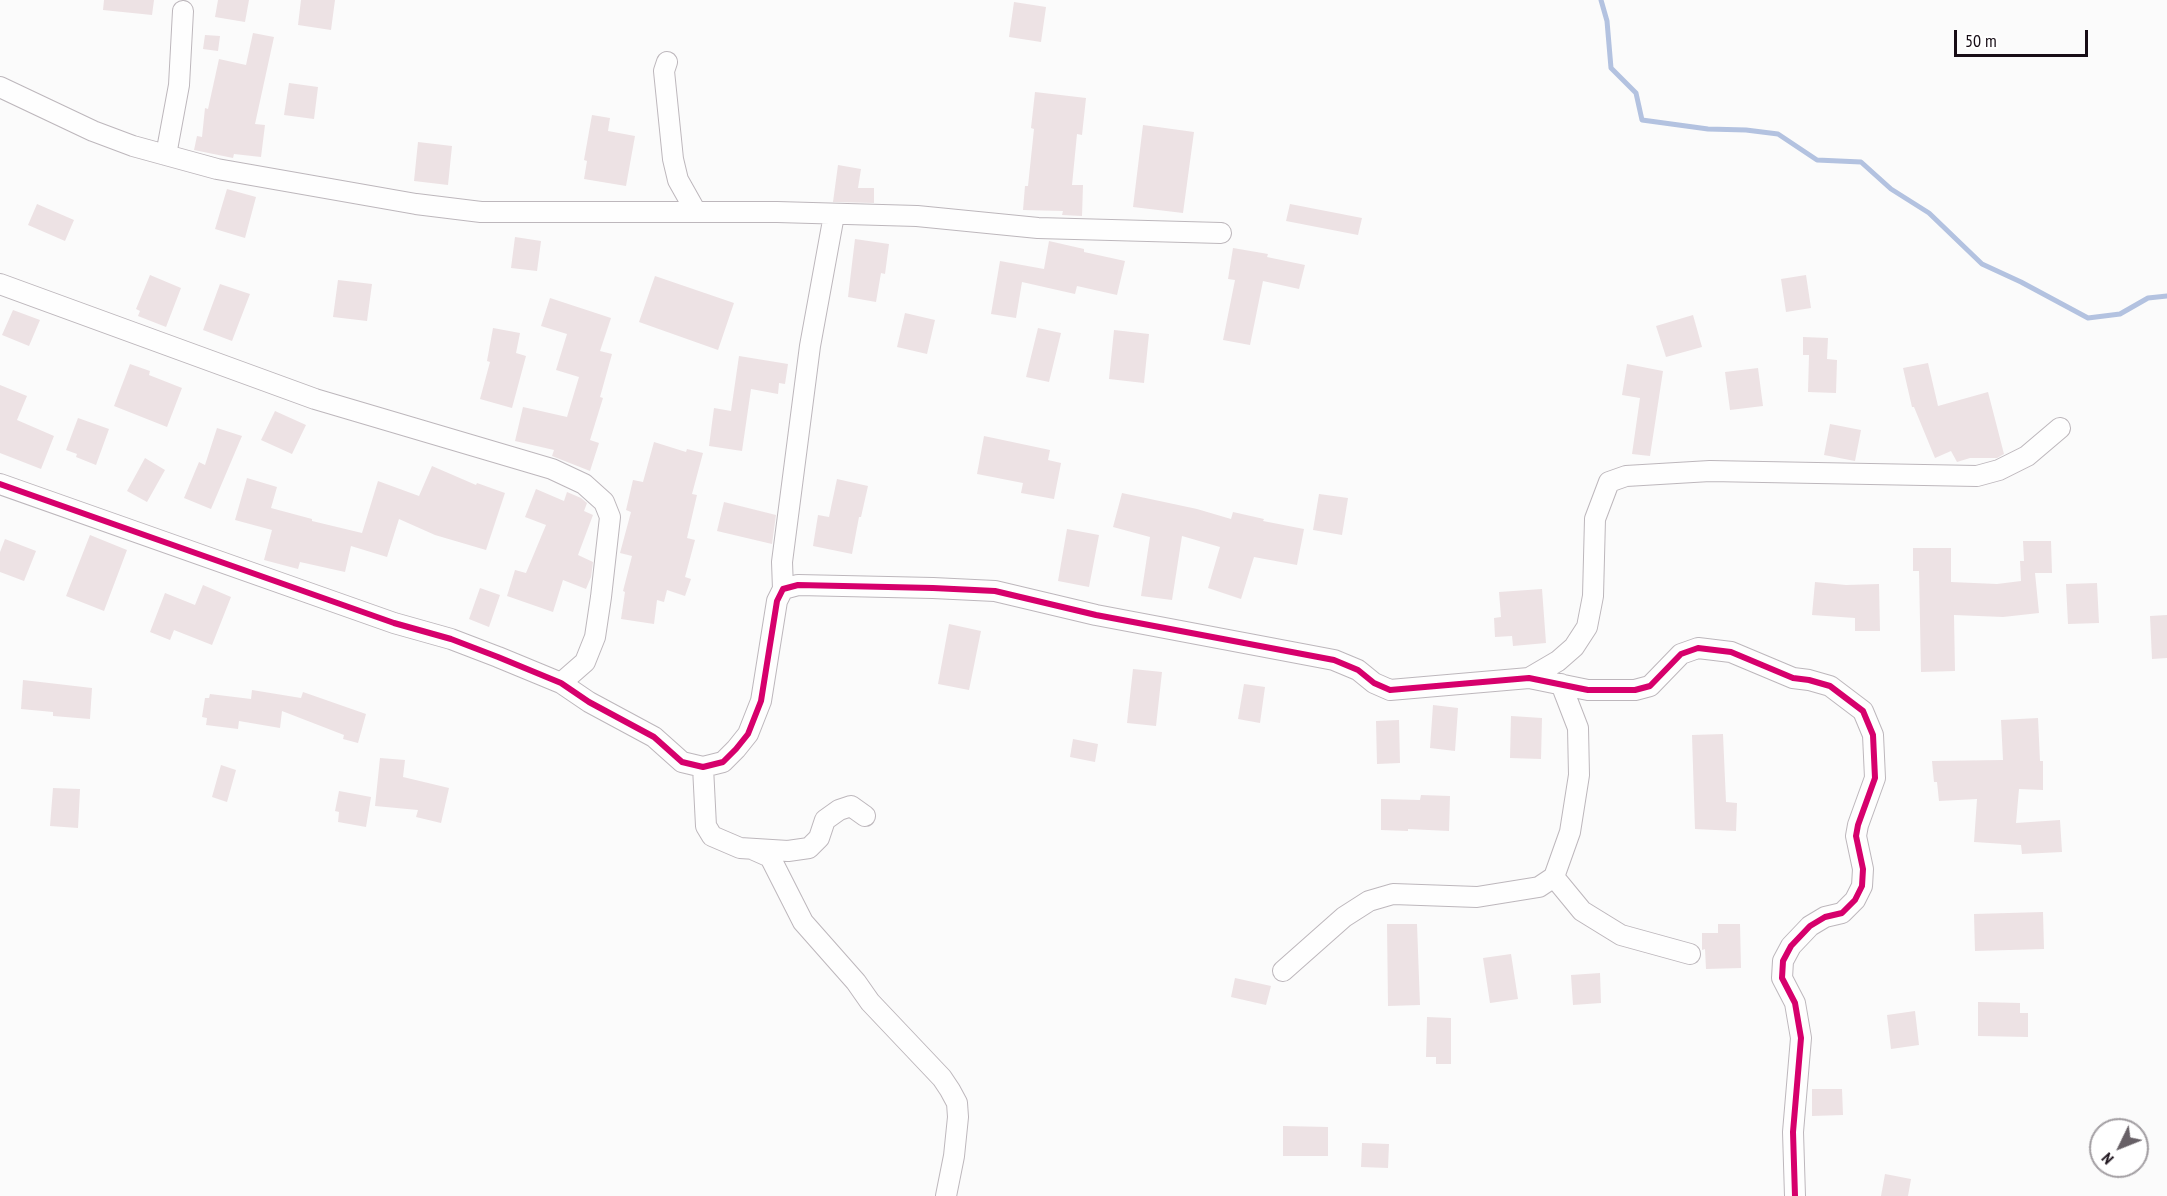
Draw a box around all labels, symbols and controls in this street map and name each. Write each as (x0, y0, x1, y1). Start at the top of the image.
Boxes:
scale bar (1957, 18, 2090, 56)
text: 50 m (1965, 29, 1997, 52)
north arrow (2089, 1118, 2149, 1178)
text: N (2097, 1149, 2118, 1169)

